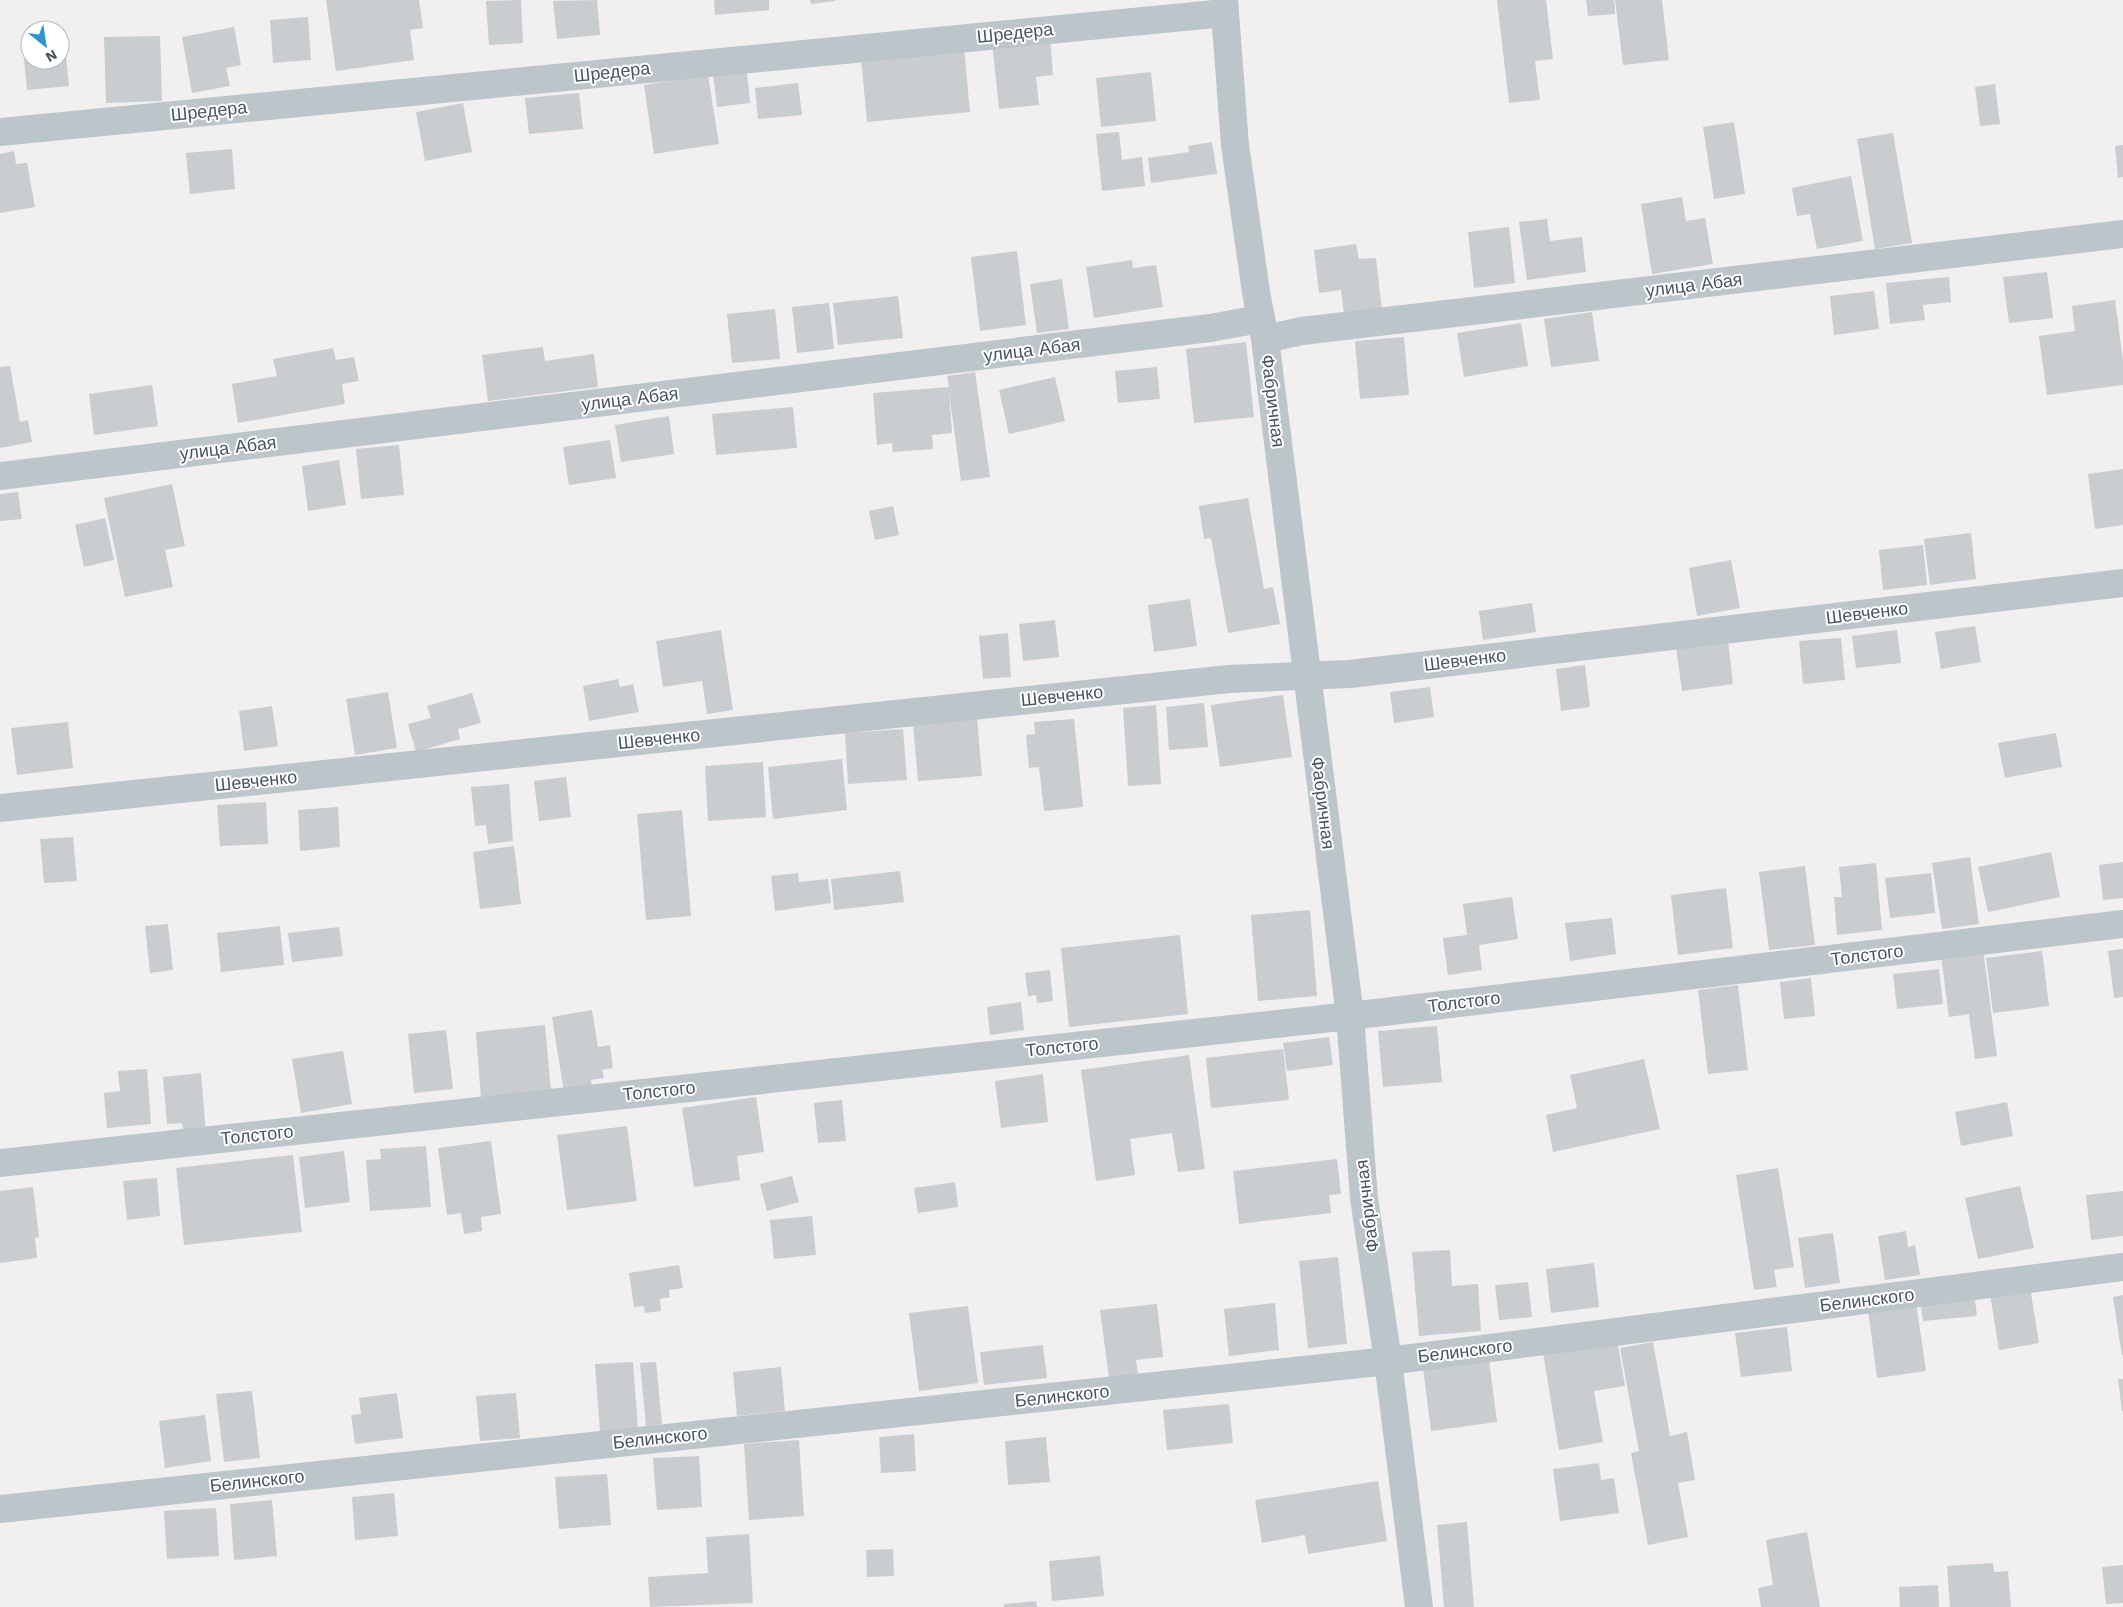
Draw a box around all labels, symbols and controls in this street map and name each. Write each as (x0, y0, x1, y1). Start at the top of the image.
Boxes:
street label: Шредера (976, 18, 1055, 47)
north arrow (20, 20, 70, 70)
text: N (43, 47, 60, 66)
street label: Шредера (573, 57, 652, 86)
street label: Шредера (170, 96, 249, 125)
street label: улица Абая (1644, 268, 1743, 301)
street label: улица Абая (982, 333, 1081, 366)
street label: Фабричная (1257, 353, 1290, 448)
street label: улица Абая (580, 382, 679, 415)
street label: улица Абая (178, 431, 277, 464)
street label: Шевченко (1825, 597, 1909, 628)
street label: Шевченко (1423, 644, 1507, 675)
street label: Шевченко (1020, 681, 1104, 710)
street label: Шевченко (617, 724, 701, 753)
street label: Фабричная (1307, 755, 1340, 850)
street label: Шевченко (214, 766, 298, 795)
street label: Толстого (1829, 940, 1904, 969)
street label: Толстого (1426, 987, 1501, 1016)
street label: Толстого (1025, 1032, 1099, 1061)
street label: Толстого (622, 1076, 696, 1105)
street label: Толстого (220, 1120, 294, 1149)
street label: Фабричная (1350, 1159, 1383, 1254)
street label: Белинского (1819, 1283, 1915, 1316)
street label: Белинского (1417, 1334, 1513, 1367)
street label: Белинского (1014, 1380, 1110, 1411)
street label: Белинского (612, 1422, 708, 1453)
street label: Белинского (209, 1465, 305, 1496)

